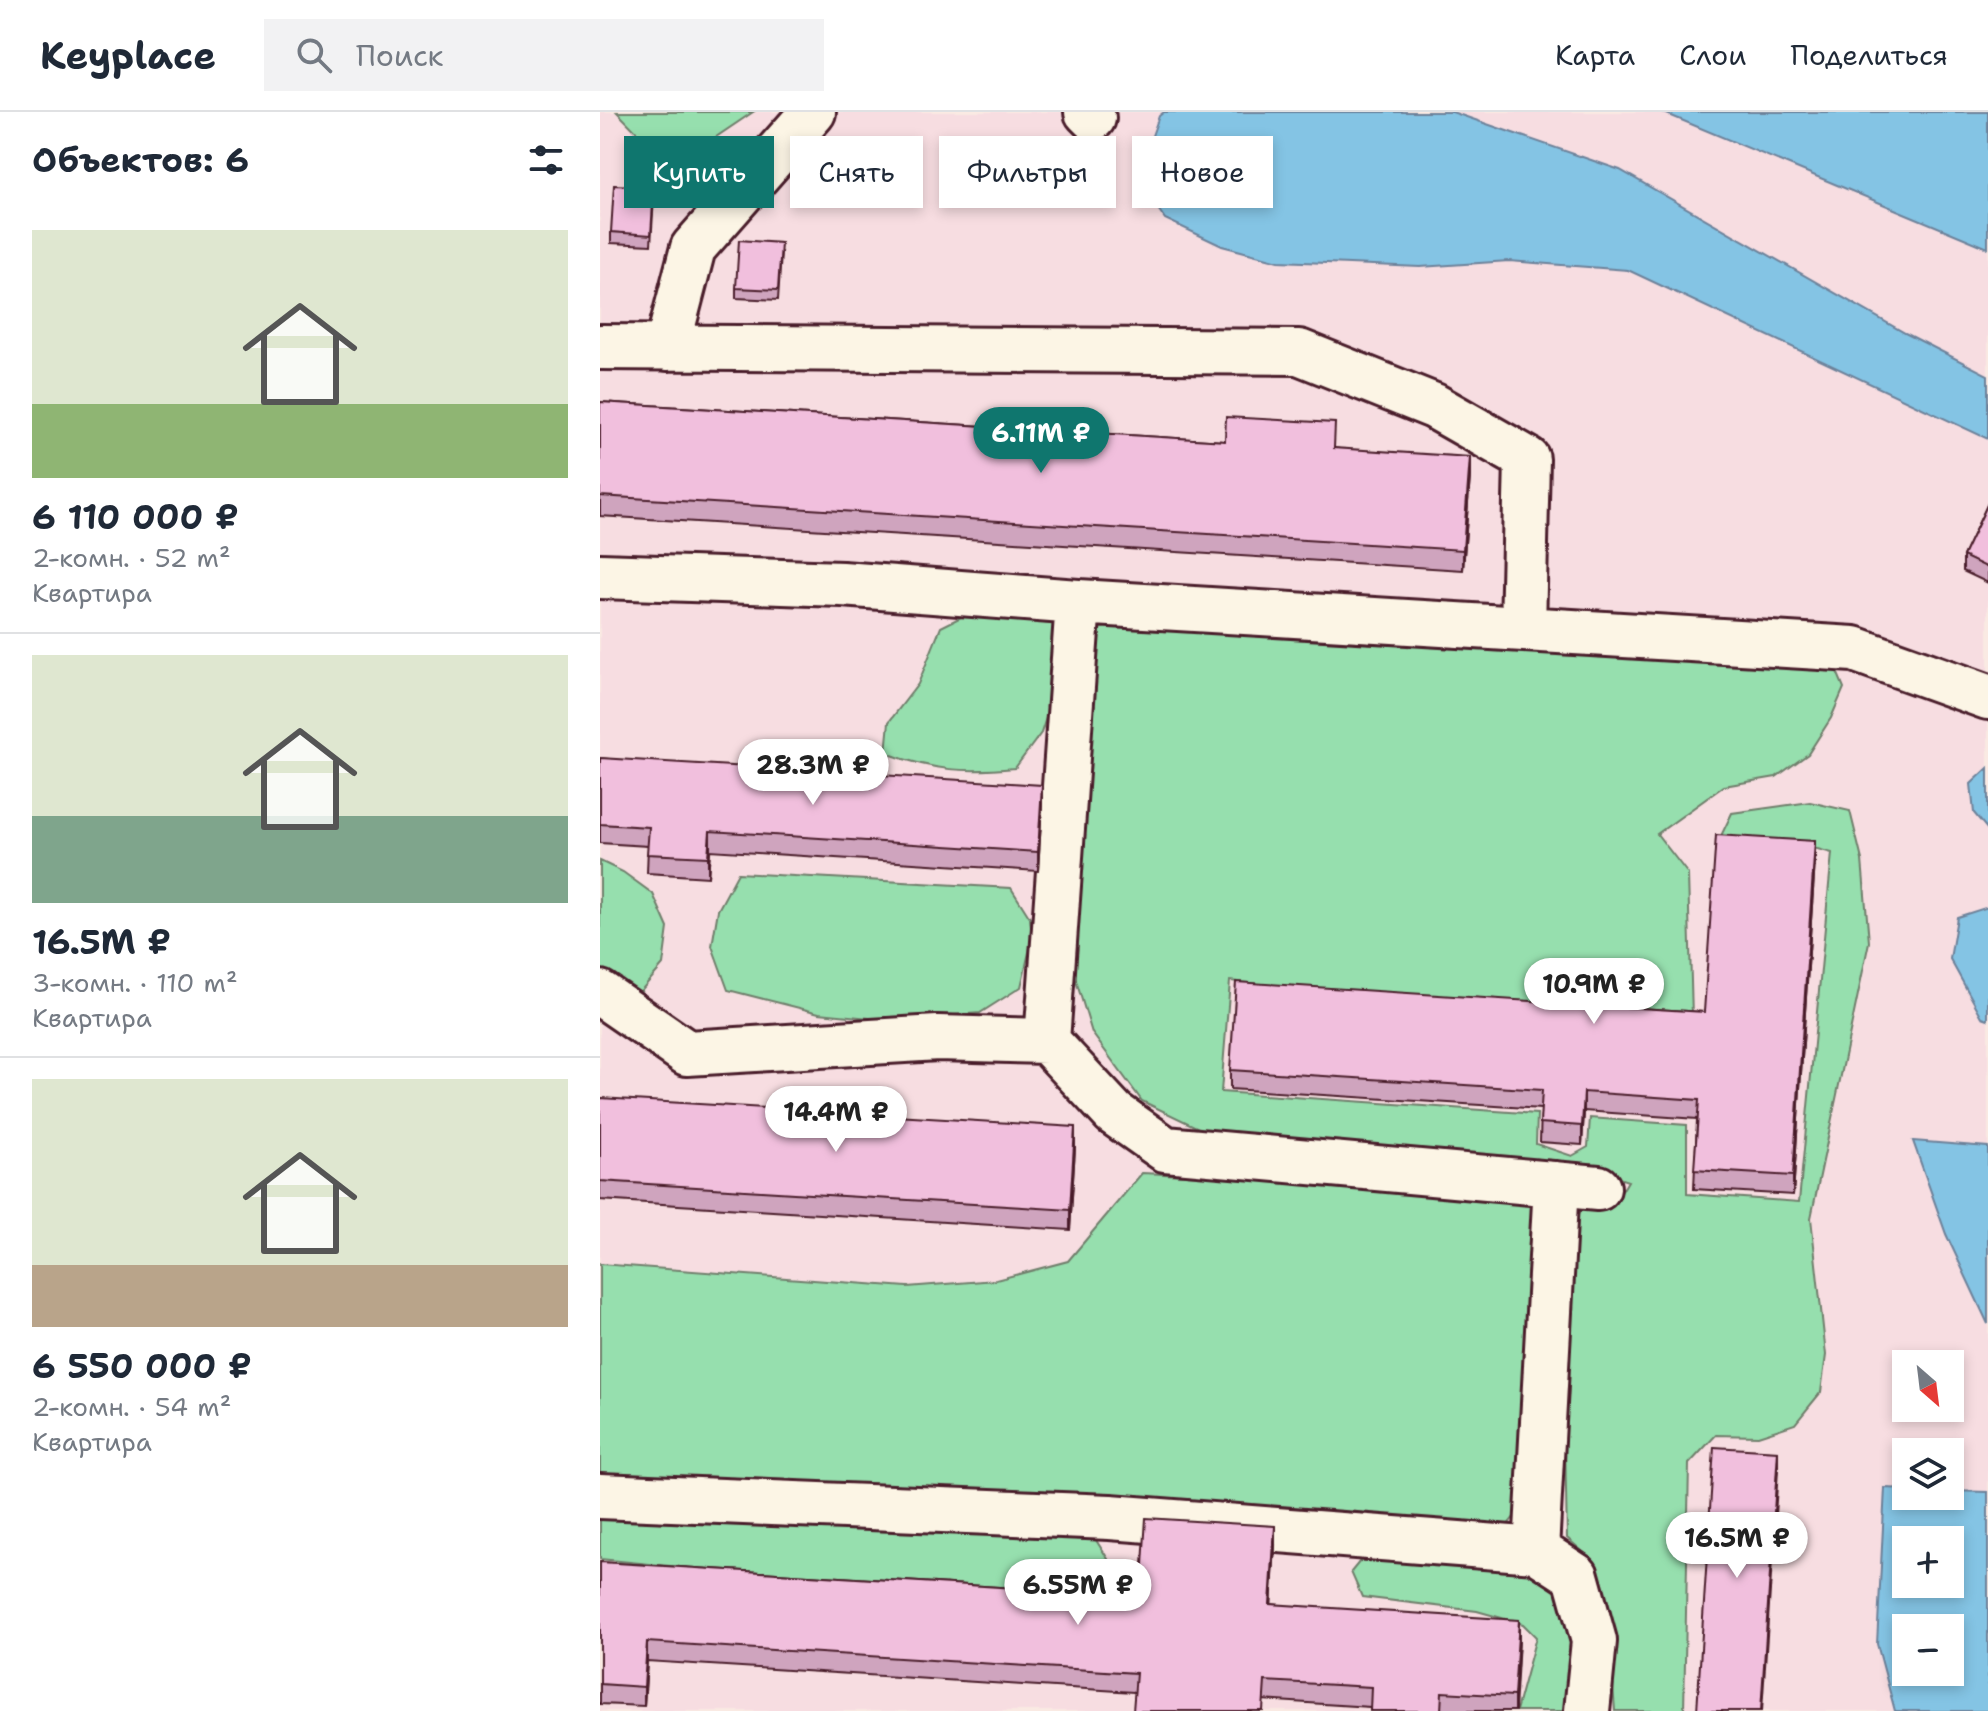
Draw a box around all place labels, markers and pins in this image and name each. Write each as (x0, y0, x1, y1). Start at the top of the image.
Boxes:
pin: 6.11M ₽ (967, 407, 1115, 475)
pin: 28.3M ₽ (739, 739, 887, 807)
pin: 10.9M ₽ (1520, 958, 1668, 1026)
pin: 14.4M ₽ (762, 1086, 910, 1154)
pin: 16.5M ₽ (1663, 1512, 1811, 1580)
pin: 6.55M ₽ (1004, 1559, 1152, 1627)

